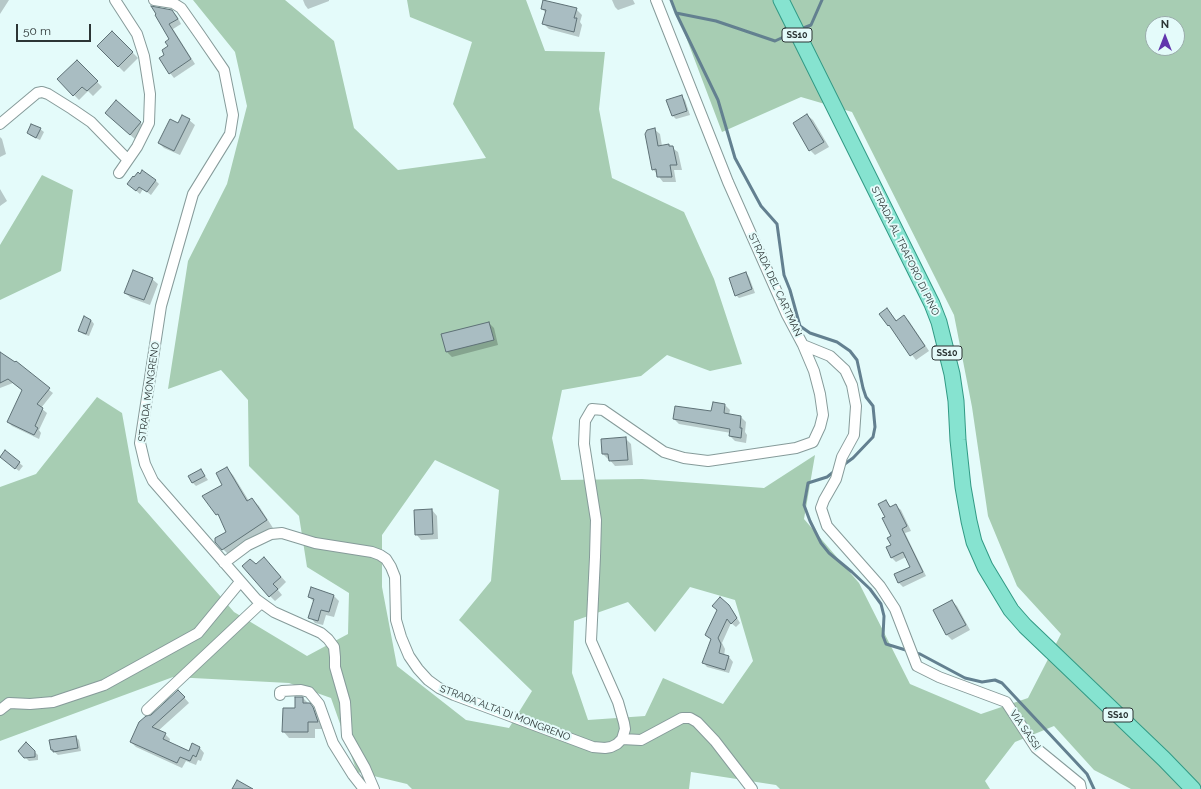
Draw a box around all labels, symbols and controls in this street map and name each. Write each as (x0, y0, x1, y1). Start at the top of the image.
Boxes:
scale bar (18, 16, 93, 42)
north arrow (1145, 16, 1185, 56)
text: N (1161, 18, 1169, 31)
text: 50 m (23, 24, 51, 38)
road number: SS10 (782, 28, 812, 42)
street label: STRADA AL TRAFORO DI PINO (868, 185, 942, 317)
street label: STRADA DEL CARTMAN (746, 231, 804, 339)
street label: STRADA MONGRENO (136, 341, 162, 443)
road number: SS10 (932, 346, 962, 360)
street label: STRADA ALTA DI MONGRENO (438, 682, 572, 744)
street label: VIA SASSI (1007, 708, 1043, 752)
road number: SS10 (1103, 708, 1133, 722)

